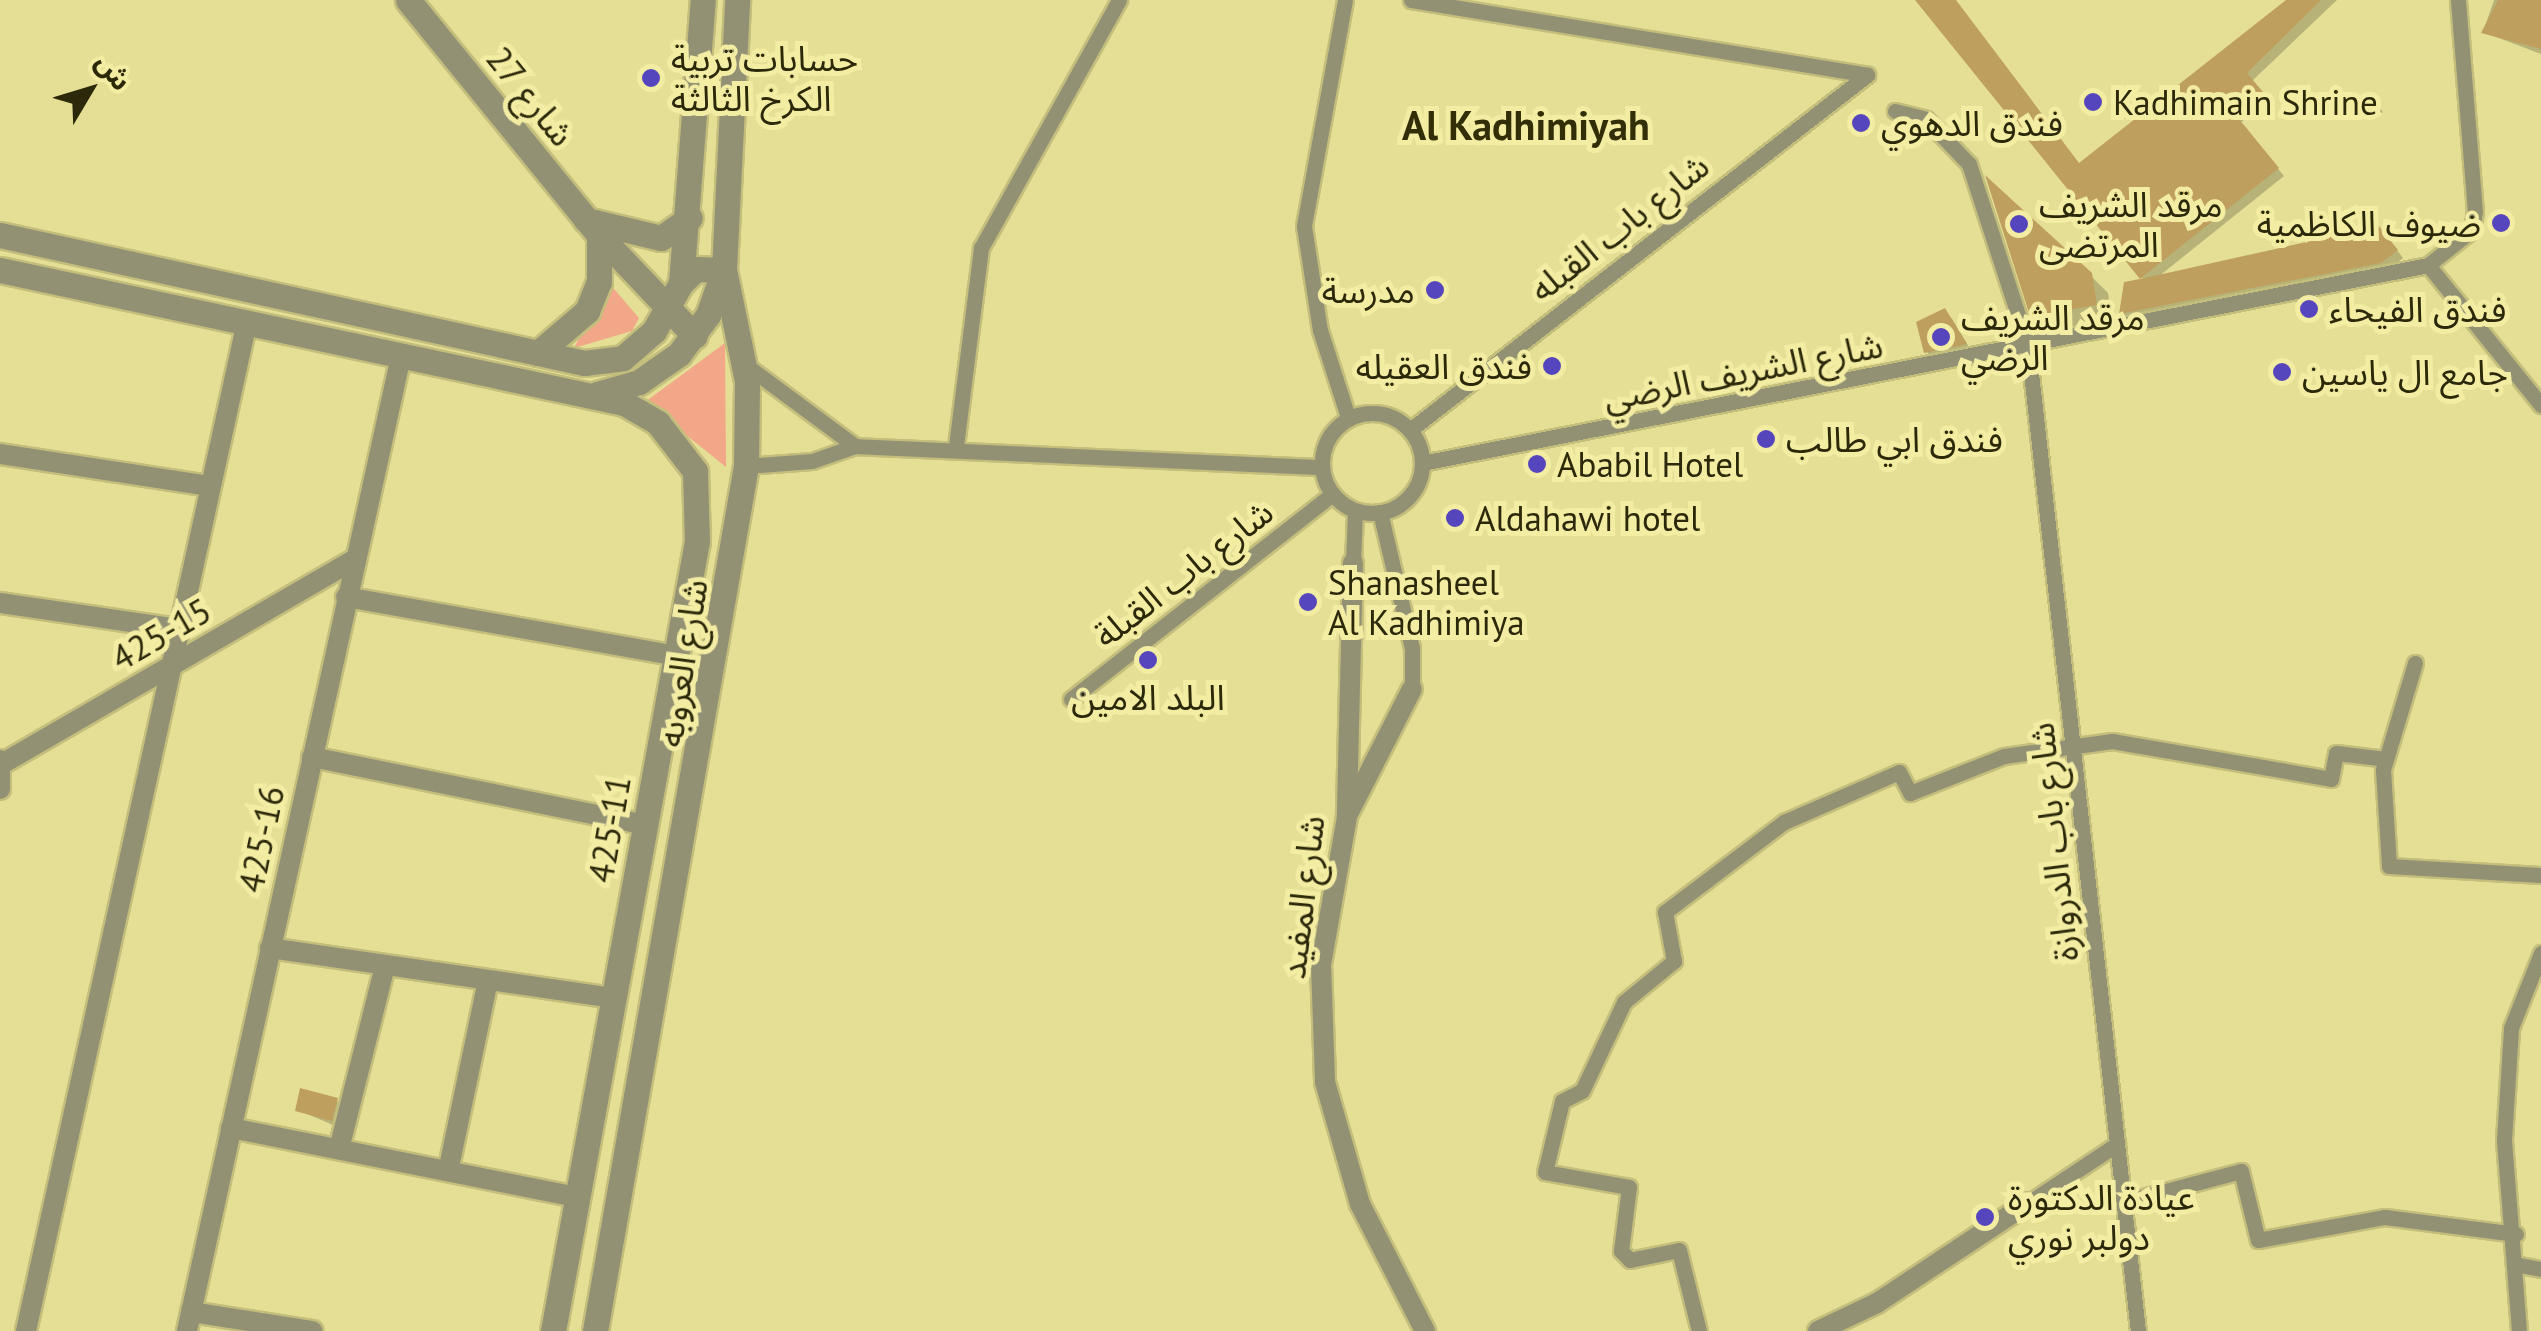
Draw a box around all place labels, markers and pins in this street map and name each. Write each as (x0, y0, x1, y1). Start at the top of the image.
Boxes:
place label: حسابات تربية الكرخ الثالثة (671, 37, 858, 119)
marker: حسابات تربية الكرخ الثالثة (640, 67, 662, 89)
place label: Kadhimain Shrine (2113, 81, 2378, 123)
marker: Kadhimain Shrine (2082, 91, 2104, 113)
place label: فندق الدهوي (1881, 102, 2063, 144)
marker: فندق الدهوي (1850, 112, 1872, 134)
place label: مرقد الشريف المرتضى (2039, 183, 2223, 265)
place label: ضيوف الكاظمية (2257, 202, 2481, 244)
marker: ضيوف الكاظمية (2490, 212, 2512, 234)
marker: مرقد الشريف المرتضى (2008, 213, 2030, 235)
place label: مدرسة (1322, 269, 1415, 311)
marker: مدرسة (1424, 279, 1446, 301)
place label: فندق الفيحاء (2329, 288, 2506, 330)
place label: مرقد الشريف الرضي (1961, 296, 2145, 378)
marker: فندق الفيحاء (2298, 298, 2320, 320)
marker: مرقد الشريف الرضي (1930, 326, 1952, 348)
place label: فندق العقيله (1356, 345, 1532, 387)
place label: جامع ال ياسين (2302, 351, 2508, 393)
marker: فندق العقيله (1541, 355, 1563, 377)
marker: جامع ال ياسين (2271, 361, 2293, 383)
place label: فندق ابي طالب (1786, 418, 2003, 460)
marker: فندق ابي طالب (1755, 428, 1777, 450)
place label: Ababil Hotel (1557, 443, 1743, 485)
marker: Ababil Hotel (1526, 453, 1548, 475)
place label: Aldahawi hotel (1475, 497, 1700, 539)
marker: Aldahawi hotel (1444, 507, 1466, 529)
place label: Shanasheel Al Kadhimiya (1328, 561, 1525, 643)
marker: Shanasheel Al Kadhimiya (1297, 591, 1319, 613)
marker: البلد الامين (1137, 649, 1159, 671)
place label: البلد الامين (1071, 676, 1225, 718)
place label: عيادة الدكتورة دولبر نوري (2008, 1176, 2195, 1258)
marker: عيادة الدكتورة دولبر نوري (1972, 1204, 1998, 1230)

